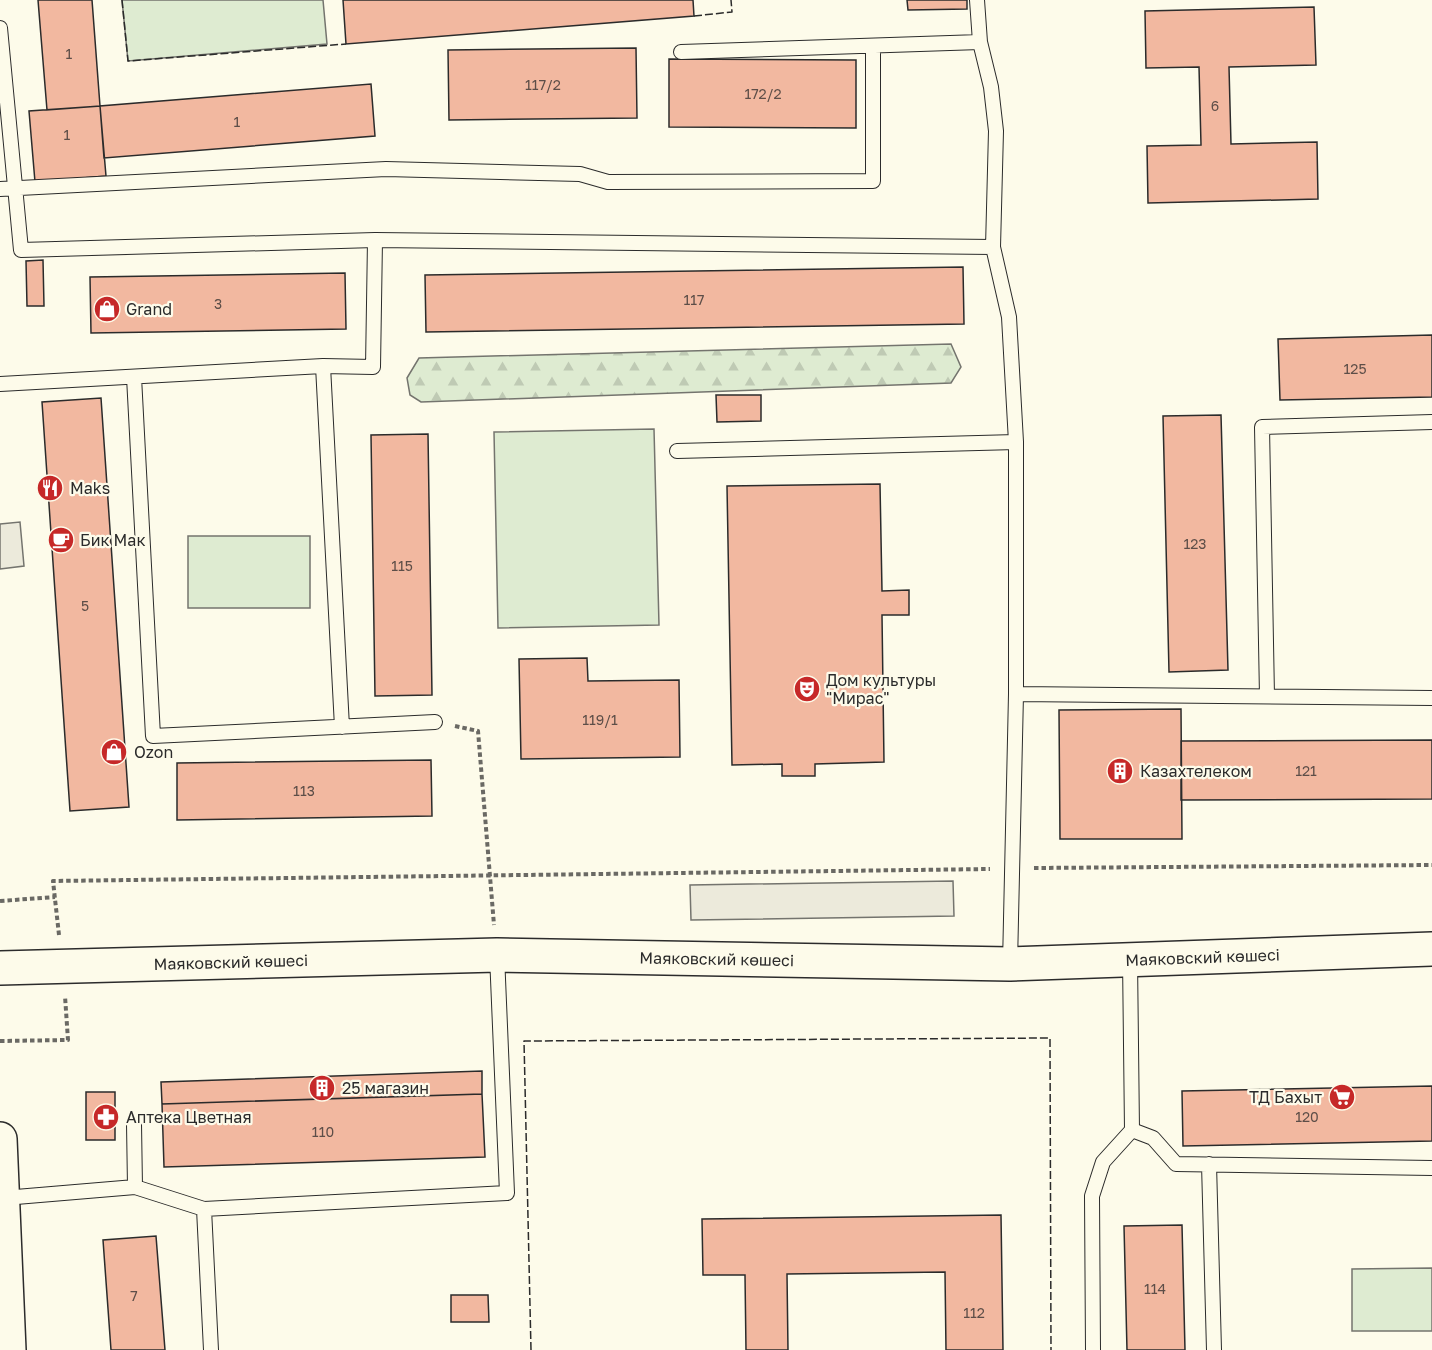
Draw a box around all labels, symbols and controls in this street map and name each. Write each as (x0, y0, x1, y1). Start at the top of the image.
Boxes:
house number: 1 (66, 45, 73, 62)
house number: 117/2 (525, 76, 561, 93)
house number: 172/2 (744, 85, 782, 102)
house number: 6 (1211, 97, 1219, 114)
house number: 1 (234, 113, 241, 130)
house number: 1 (64, 126, 71, 143)
house number: 117 (684, 291, 705, 308)
shop icon: Grand (92, 294, 122, 324)
house number: 3 (214, 295, 222, 312)
place label: Grand (126, 299, 172, 319)
house number: 125 (1343, 360, 1367, 377)
restaurant icon: Maks (35, 473, 65, 503)
place label: Maks (70, 478, 110, 498)
cafe icon: Бик Мак (46, 525, 76, 555)
place label: Бик Мак (80, 530, 146, 550)
house number: 123 (1183, 535, 1207, 552)
house number: 115 (391, 557, 413, 574)
house number: 5 (81, 597, 89, 614)
place label: Дом культуры "Мирас" (826, 670, 936, 708)
theatre icon: Дом культуры "Мирас" (792, 674, 822, 704)
house number: 119/1 (582, 711, 618, 728)
shop icon: Ozon (99, 737, 129, 767)
place label: Ozon (134, 742, 173, 762)
building icon: Казахтелеком (1105, 756, 1135, 786)
place label: Казахтелеком (1140, 761, 1252, 781)
house number: 121 (1295, 762, 1317, 779)
house number: 113 (293, 782, 315, 799)
street label: Маяковский көшесі (1125, 944, 1280, 970)
street label: Маяковский көшесі (639, 948, 794, 970)
street label: Маяковский көшесі (153, 950, 309, 974)
building icon: 25 магазин (307, 1073, 337, 1103)
place label: 25 магазин (342, 1078, 429, 1098)
supermarket icon: ТД Бахыт (1327, 1082, 1357, 1112)
place label: ТД Бахыт (1249, 1087, 1322, 1107)
pharmacy icon: Аптека Цветная (91, 1102, 121, 1132)
place label: Аптека Цветная (126, 1107, 252, 1127)
house number: 120 (1295, 1108, 1319, 1125)
house number: 110 (312, 1123, 334, 1140)
house number: 114 (1144, 1280, 1166, 1297)
house number: 7 (130, 1287, 138, 1304)
house number: 112 (963, 1304, 985, 1321)

